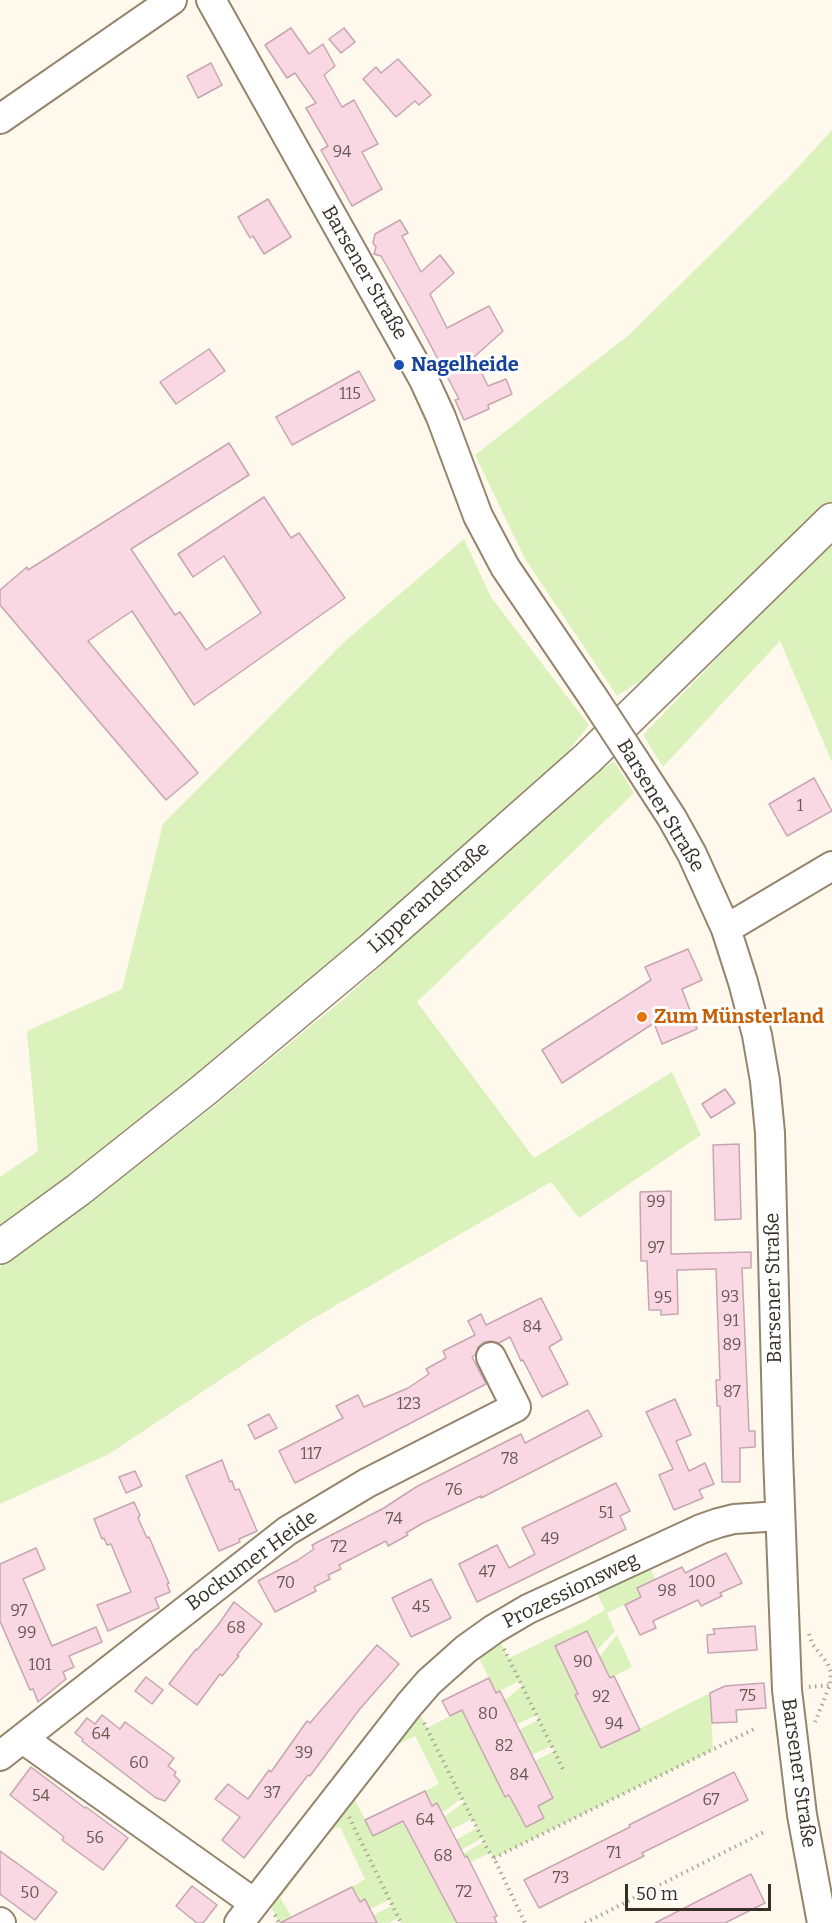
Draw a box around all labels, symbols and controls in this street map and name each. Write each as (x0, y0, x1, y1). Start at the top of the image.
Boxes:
house number: 94 (333, 143, 351, 163)
street label: Barsener Straße (316, 202, 412, 344)
place label: Nagelheide (411, 353, 519, 377)
marker: Nagelheide (392, 358, 406, 372)
house number: 115 (339, 385, 361, 405)
street label: Barsener Straße (611, 735, 709, 877)
house number: 1 (797, 797, 803, 817)
street label: Lipperandstraße (363, 837, 495, 959)
place label: Zum Münsterland (654, 1005, 824, 1029)
marker: Zum Münsterland (635, 1010, 649, 1024)
house number: 99 (647, 1193, 665, 1213)
street label: Barsener Straße (761, 1212, 787, 1364)
house number: 97 (647, 1239, 665, 1259)
house number: 93 (721, 1288, 739, 1308)
house number: 95 (654, 1289, 672, 1309)
house number: 91 (723, 1312, 739, 1332)
house number: 84 (523, 1318, 541, 1338)
house number: 89 (723, 1336, 741, 1356)
house number: 87 (723, 1383, 741, 1403)
house number: 123 (397, 1395, 421, 1415)
house number: 117 (301, 1445, 321, 1465)
house number: 78 (501, 1450, 519, 1470)
house number: 76 (445, 1481, 463, 1501)
house number: 51 (599, 1504, 613, 1524)
street label: Bockumer Heide (182, 1506, 322, 1616)
house number: 74 (385, 1510, 403, 1530)
house number: 49 (541, 1530, 559, 1550)
house number: 72 (331, 1538, 347, 1558)
street label: Prozessionsweg (499, 1548, 643, 1634)
house number: 47 (478, 1563, 496, 1583)
house number: 100 (688, 1573, 716, 1593)
house number: 70 (277, 1574, 295, 1594)
house number: 98 (658, 1582, 676, 1602)
house number: 45 (412, 1598, 430, 1618)
house number: 97 (10, 1602, 28, 1622)
house number: 68 (226, 1619, 246, 1639)
house number: 99 (18, 1624, 36, 1644)
house number: 90 (573, 1653, 593, 1673)
house number: 101 (28, 1656, 52, 1676)
house number: 75 (740, 1687, 756, 1707)
house number: 92 (592, 1688, 610, 1708)
street label: Barsener Straße (776, 1697, 820, 1849)
house number: 80 (478, 1705, 498, 1725)
house number: 94 (605, 1715, 623, 1735)
house number: 64 (92, 1725, 110, 1745)
house number: 82 (495, 1737, 513, 1757)
house number: 39 (295, 1744, 313, 1764)
house number: 60 (129, 1754, 149, 1774)
house number: 84 (510, 1766, 528, 1786)
house number: 37 (263, 1784, 281, 1804)
house number: 54 (32, 1787, 50, 1807)
house number: 67 (702, 1791, 720, 1811)
house number: 64 (416, 1811, 434, 1831)
house number: 56 (86, 1829, 104, 1849)
house number: 71 (607, 1844, 621, 1864)
house number: 68 (433, 1847, 453, 1867)
house number: 73 (553, 1869, 569, 1889)
scale bar (628, 1872, 774, 1910)
house number: 72 (456, 1883, 472, 1903)
text: 50 m (636, 1883, 678, 1905)
house number: 50 (21, 1884, 39, 1904)

